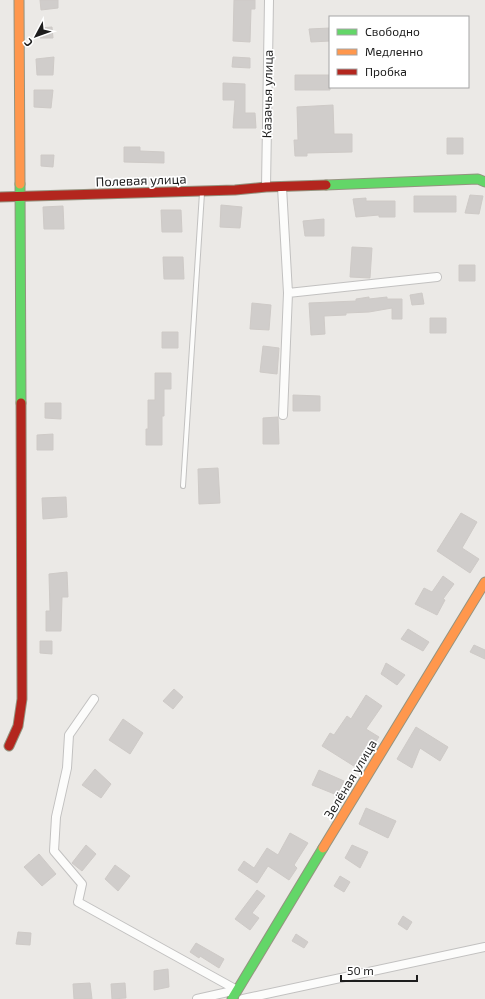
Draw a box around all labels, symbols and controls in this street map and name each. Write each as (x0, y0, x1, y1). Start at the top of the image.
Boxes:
north arrow (16, 16, 56, 56)
legend (329, 16, 469, 88)
text: Свободно (365, 24, 420, 38)
text: С (21, 36, 35, 50)
text: Медленно (365, 44, 423, 58)
street label: Казачья улица (258, 50, 276, 138)
text: Пробка (365, 64, 407, 78)
street label: Полевая улица (95, 170, 187, 190)
street label: Зелёная улица (320, 737, 380, 821)
scale bar (341, 957, 417, 983)
text: 50 m (347, 963, 374, 977)

